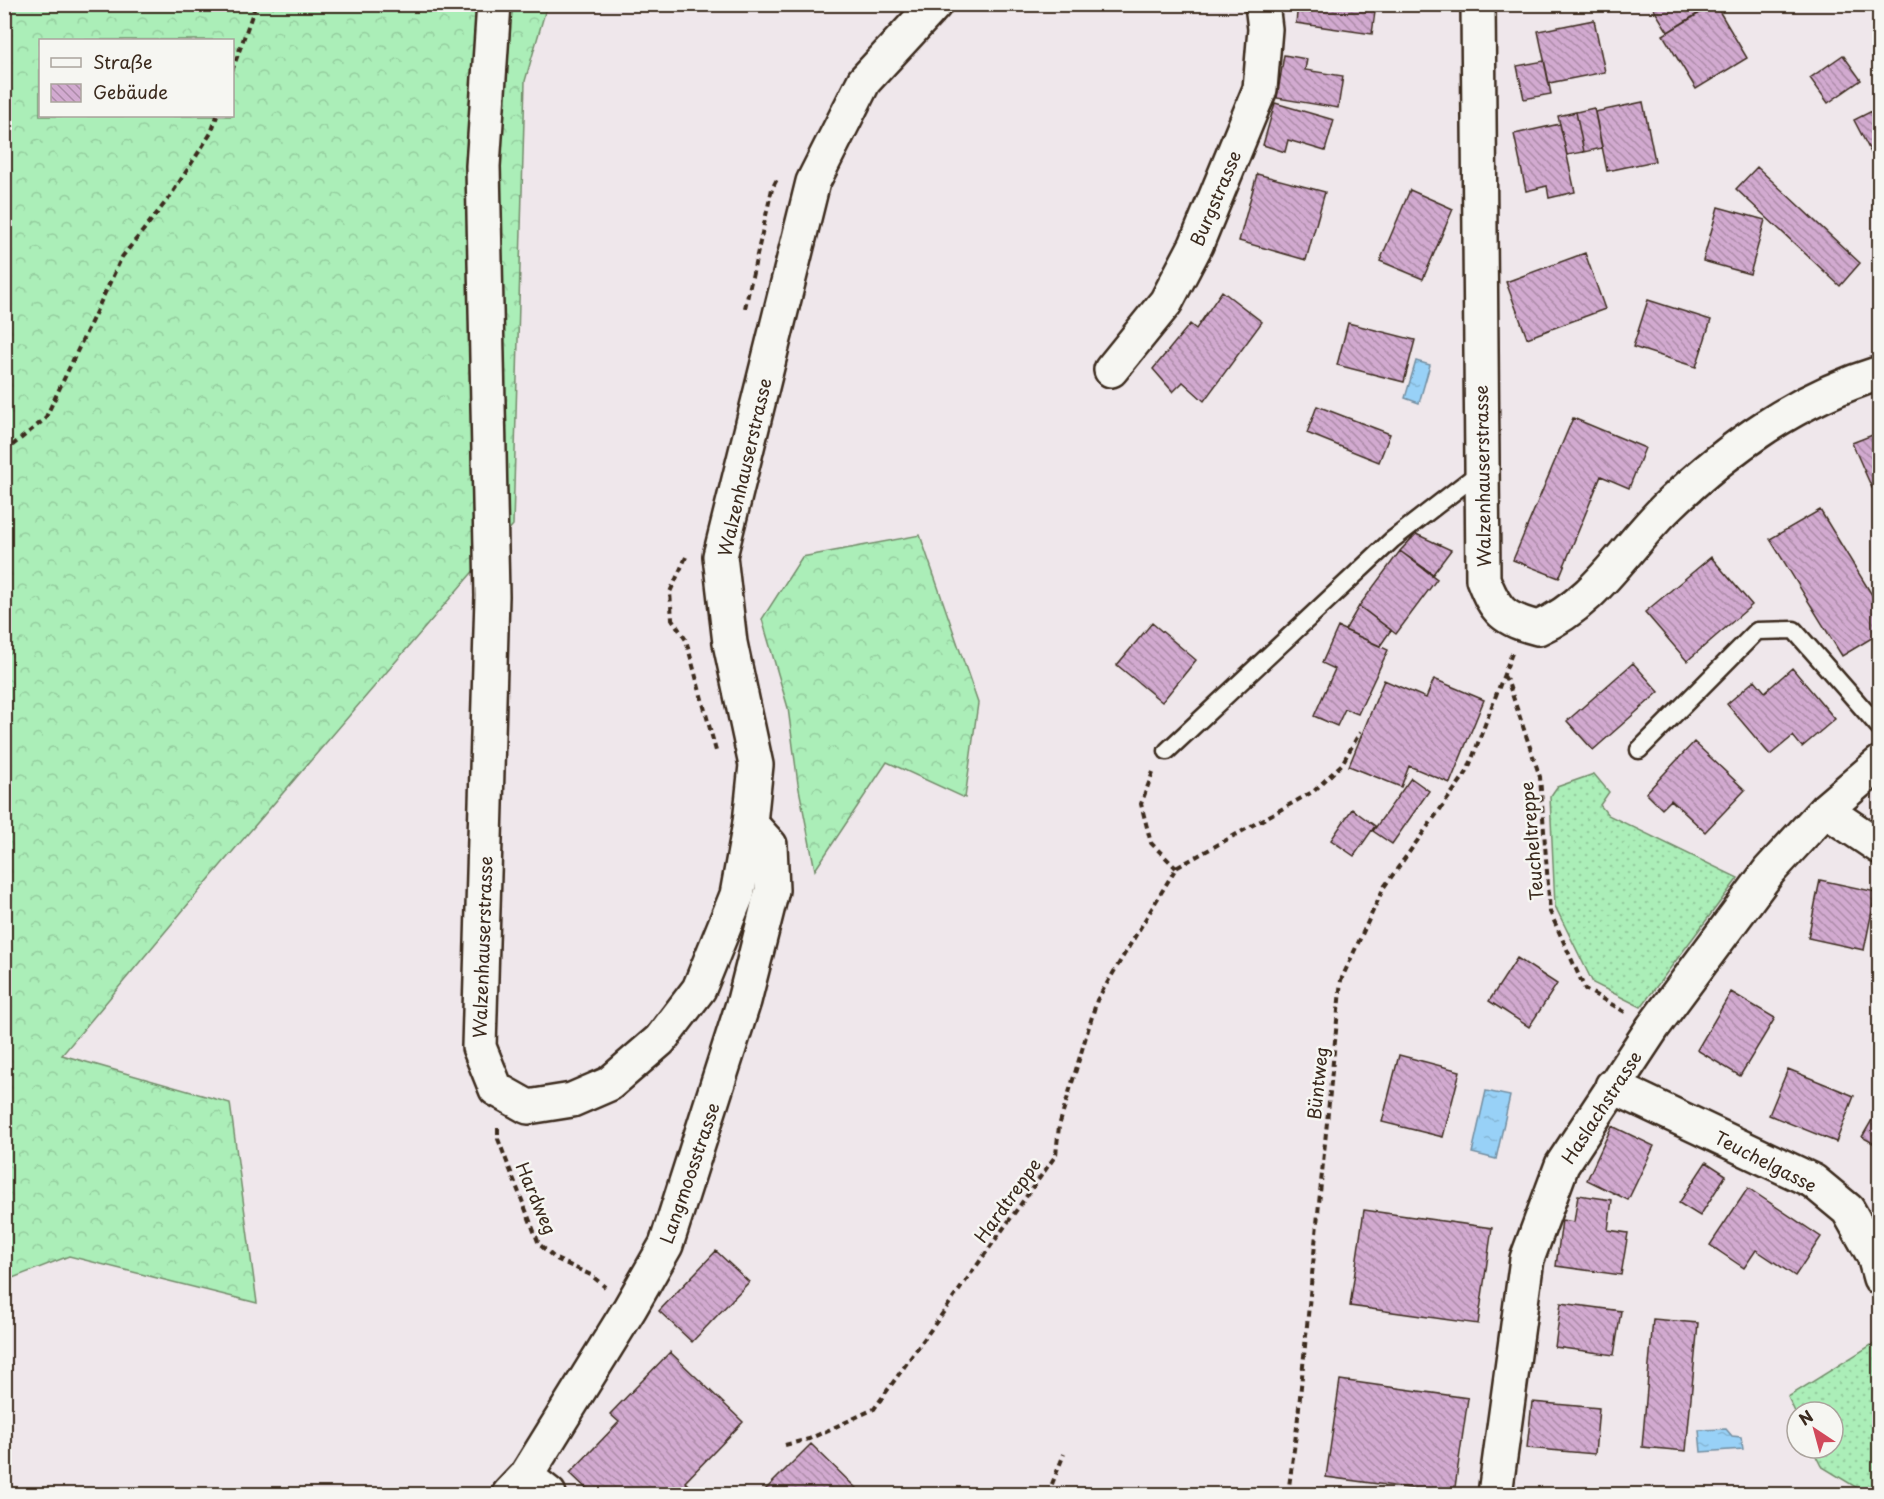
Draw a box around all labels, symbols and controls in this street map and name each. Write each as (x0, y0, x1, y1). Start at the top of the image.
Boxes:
legend (39, 39, 234, 117)
text: Straße (93, 48, 153, 75)
text: Gebäude (93, 78, 168, 105)
street label: Burgstrasse (1183, 146, 1247, 250)
street label: Walzenhauserstrasse (710, 375, 778, 559)
street label: Walzenhauserstrasse (1467, 385, 1497, 567)
street label: Teucheltreppe (1512, 780, 1550, 902)
street label: Walzenhauserstrasse (465, 856, 499, 1038)
street label: Büntweg (1300, 1045, 1334, 1121)
street label: Haslachstrasse (1554, 1045, 1648, 1169)
street label: Langmoosstrasse (652, 1099, 726, 1247)
street label: Teuchelgasse (1710, 1124, 1822, 1198)
street label: Hardtreppe (967, 1152, 1047, 1248)
street label: Hardweg (510, 1157, 564, 1239)
north arrow (1785, 1400, 1845, 1460)
text: N (1793, 1404, 1818, 1430)

